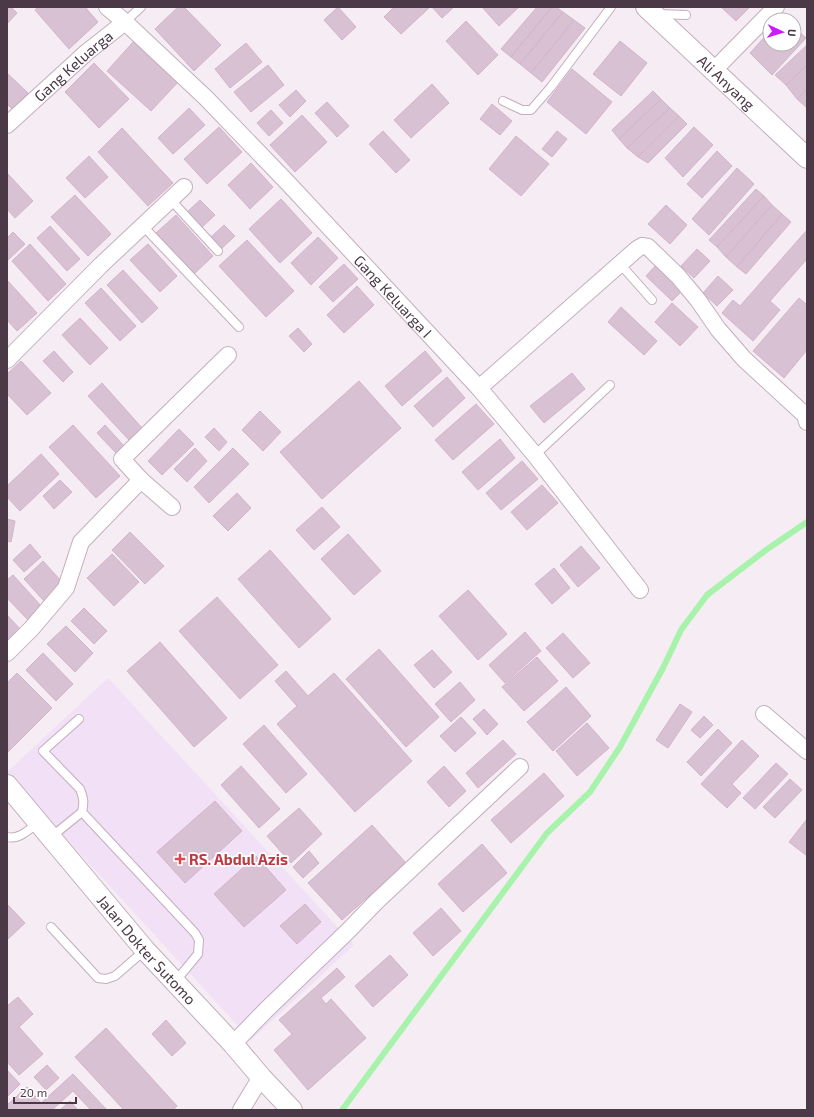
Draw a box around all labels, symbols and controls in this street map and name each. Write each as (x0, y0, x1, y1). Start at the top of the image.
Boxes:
north arrow (762, 12, 802, 52)
street label: Gang Keluarga (30, 26, 116, 105)
text: U (786, 29, 799, 37)
street label: Ali Anyang (694, 51, 759, 114)
street label: Gang Keluarga I (351, 251, 436, 341)
place label: RS. Abdul Azis (189, 850, 288, 868)
marker: RS. Abdul Azis (174, 853, 186, 865)
street label: Jalan Dokter Sutomo (94, 891, 200, 1008)
scale bar (14, 1079, 76, 1105)
text: 20 m (20, 1085, 47, 1099)

